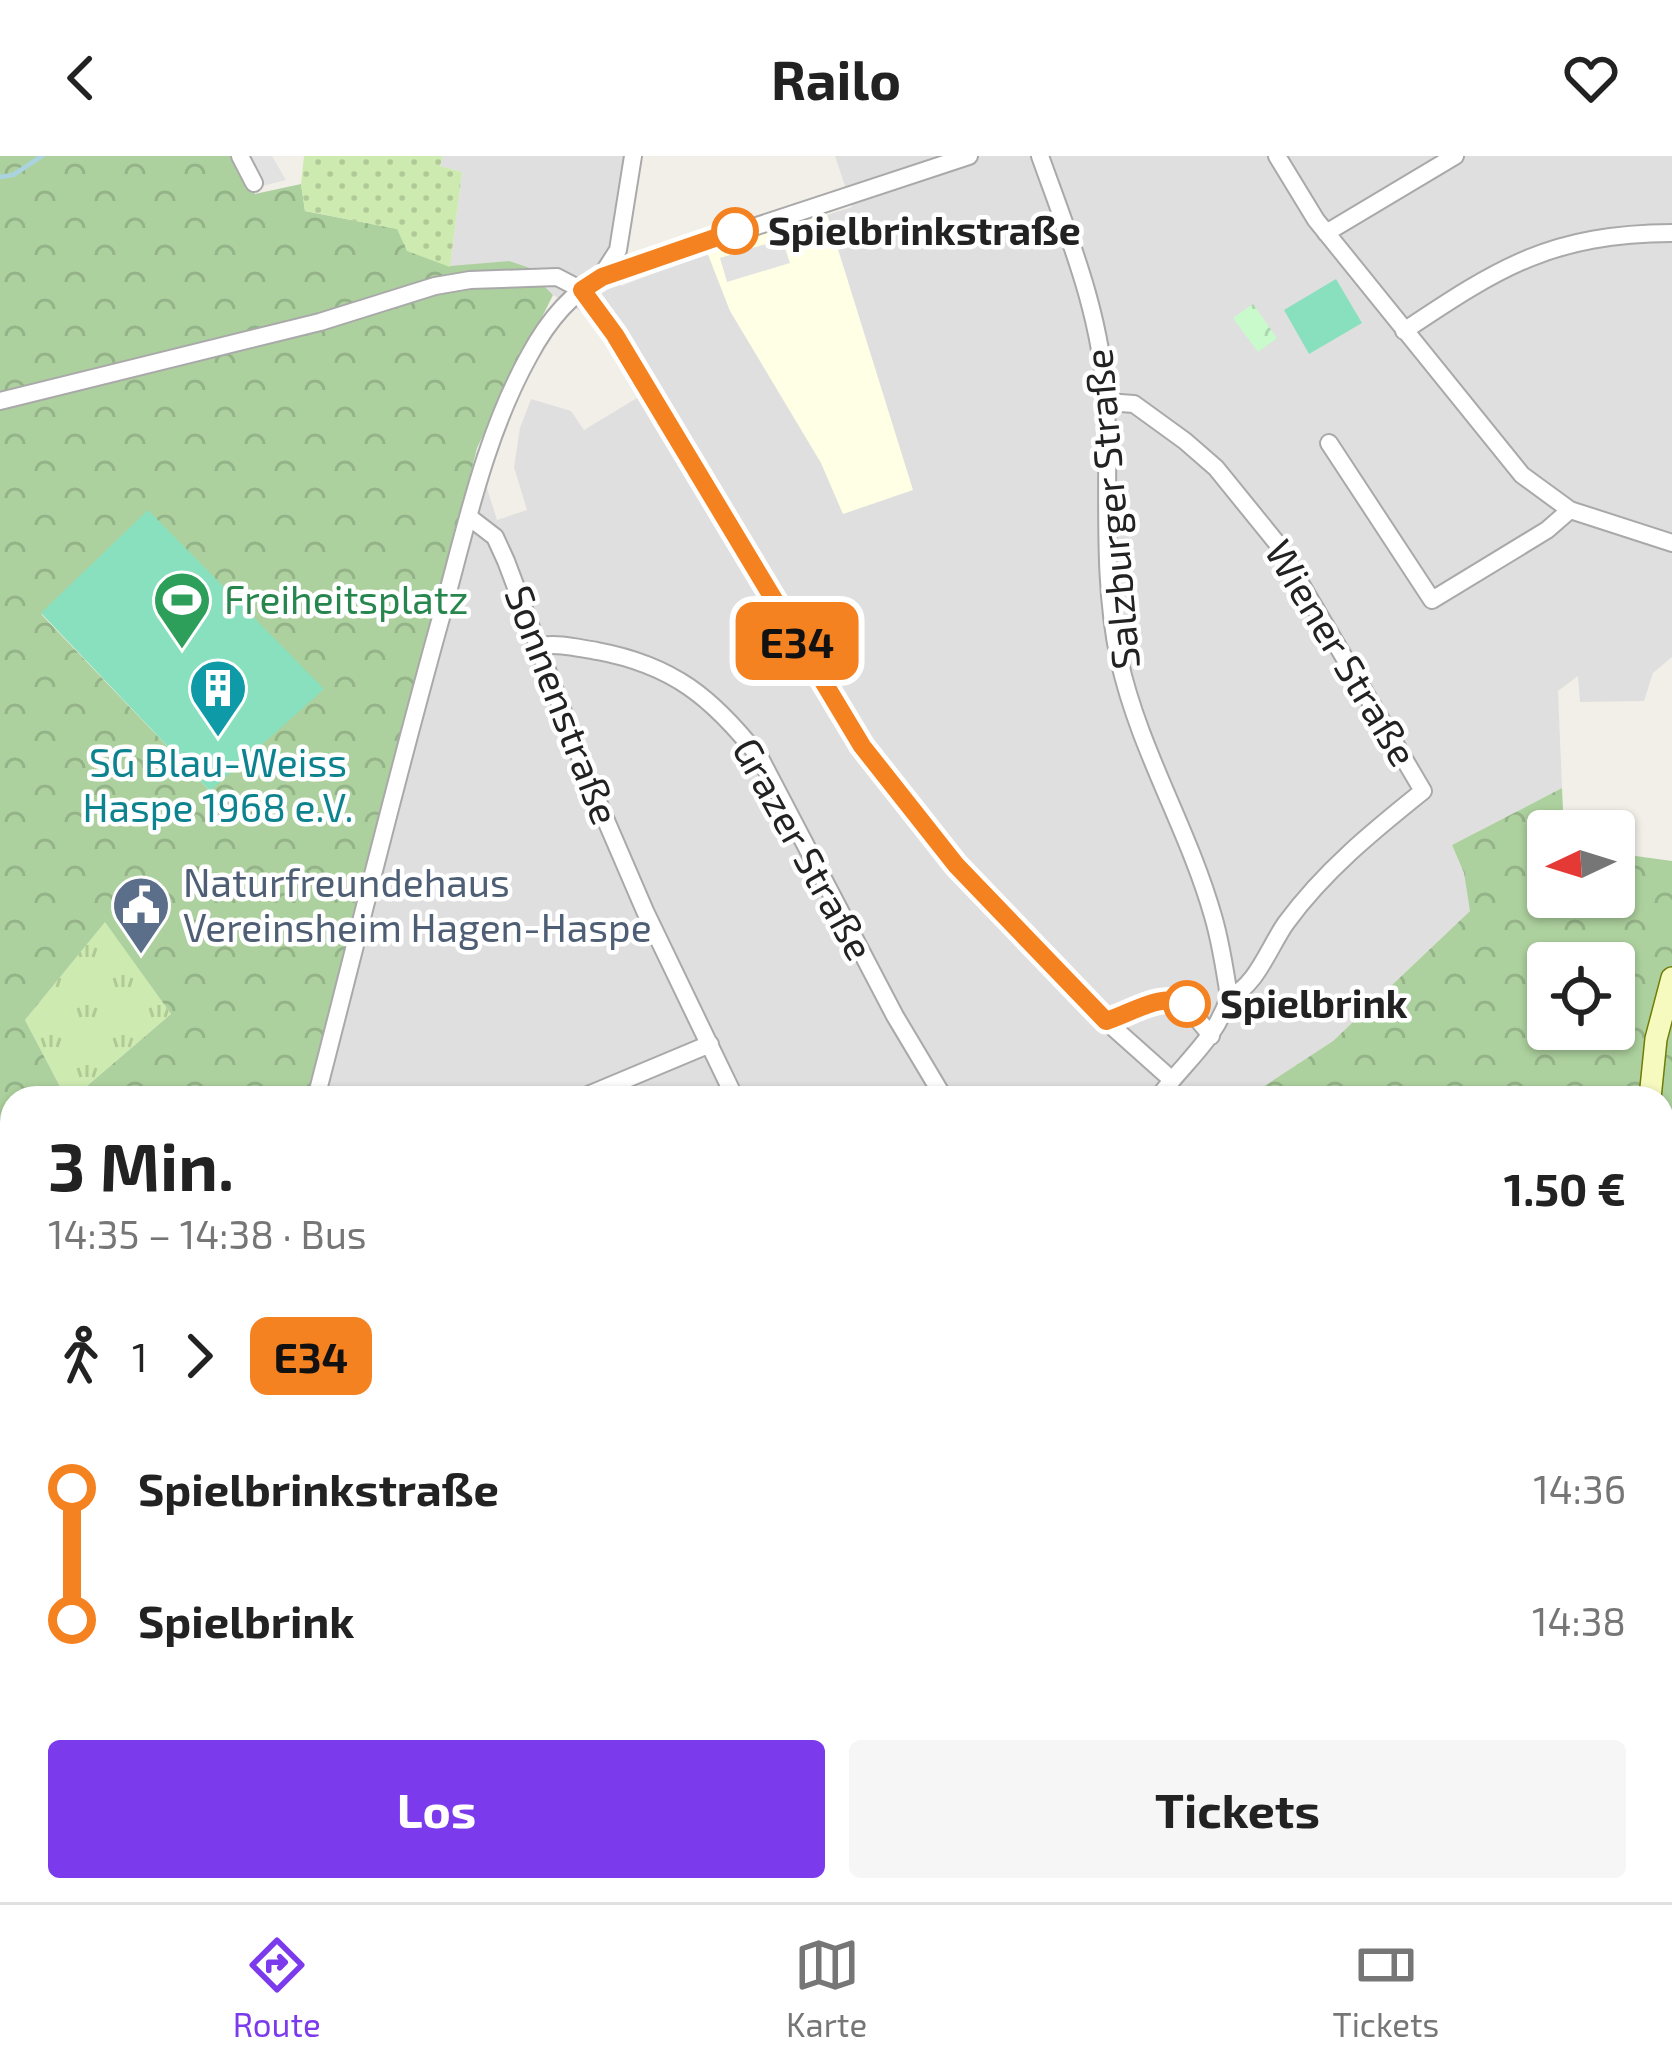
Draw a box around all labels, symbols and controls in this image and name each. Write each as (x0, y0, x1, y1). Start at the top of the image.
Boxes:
icon: back (48, 45, 114, 111)
icon: heart (1558, 45, 1624, 111)
text: Railo (771, 46, 901, 111)
place label: Spielbrinkstraße (768, 206, 1081, 253)
marker: Spielbrinkstraße (713, 209, 757, 253)
street label: Salzburger Straße (1073, 347, 1148, 671)
street label: Wiener Straße (1256, 531, 1428, 774)
sports icon: Freiheitsplatz (151, 569, 213, 651)
place label: Freiheitsplatz (224, 575, 468, 622)
street label: Sonnenstraße (496, 578, 630, 830)
line badge: E34 (728, 602, 866, 680)
text: E34 (760, 616, 834, 666)
building icon: SG Blau-Weiss Haspe 1968 e.V. (187, 657, 249, 739)
street label: Grazer Straße (724, 729, 885, 968)
place label: SG Blau-Weiss Haspe 1968 e.V. (82, 738, 354, 830)
north arrow (1527, 810, 1635, 918)
map controls (1527, 810, 1635, 1050)
place label: Naturfreundehaus Vereinsheim Hagen-Haspe (183, 858, 652, 950)
public building icon: Naturfreundehaus Vereinsheim Hagen-Haspe (110, 874, 172, 956)
button: locate (1527, 942, 1635, 1050)
place label: Spielbrink (1220, 979, 1408, 1026)
marker: Spielbrink (1165, 982, 1209, 1026)
text: 3 Min. (48, 1125, 234, 1204)
text: 1.50 € (1504, 1161, 1626, 1215)
text: 14:35 – 14:38 · Bus (48, 1210, 367, 1257)
icon: walk (48, 1323, 114, 1389)
icon: forward (166, 1323, 232, 1389)
text: E34 (274, 1331, 348, 1381)
text: 1 (132, 1333, 148, 1380)
text: Spielbrinkstraße (138, 1461, 499, 1515)
text: 14:36 (1533, 1465, 1626, 1512)
text: Spielbrink (138, 1593, 355, 1647)
text: 14:38 (1532, 1597, 1626, 1644)
button: Los (48, 1740, 825, 1878)
button: Tickets (849, 1740, 1626, 1878)
tab: Route (233, 1932, 321, 2044)
tab: Karte (786, 1932, 867, 2044)
tab: Tickets (1332, 1932, 1439, 2044)

